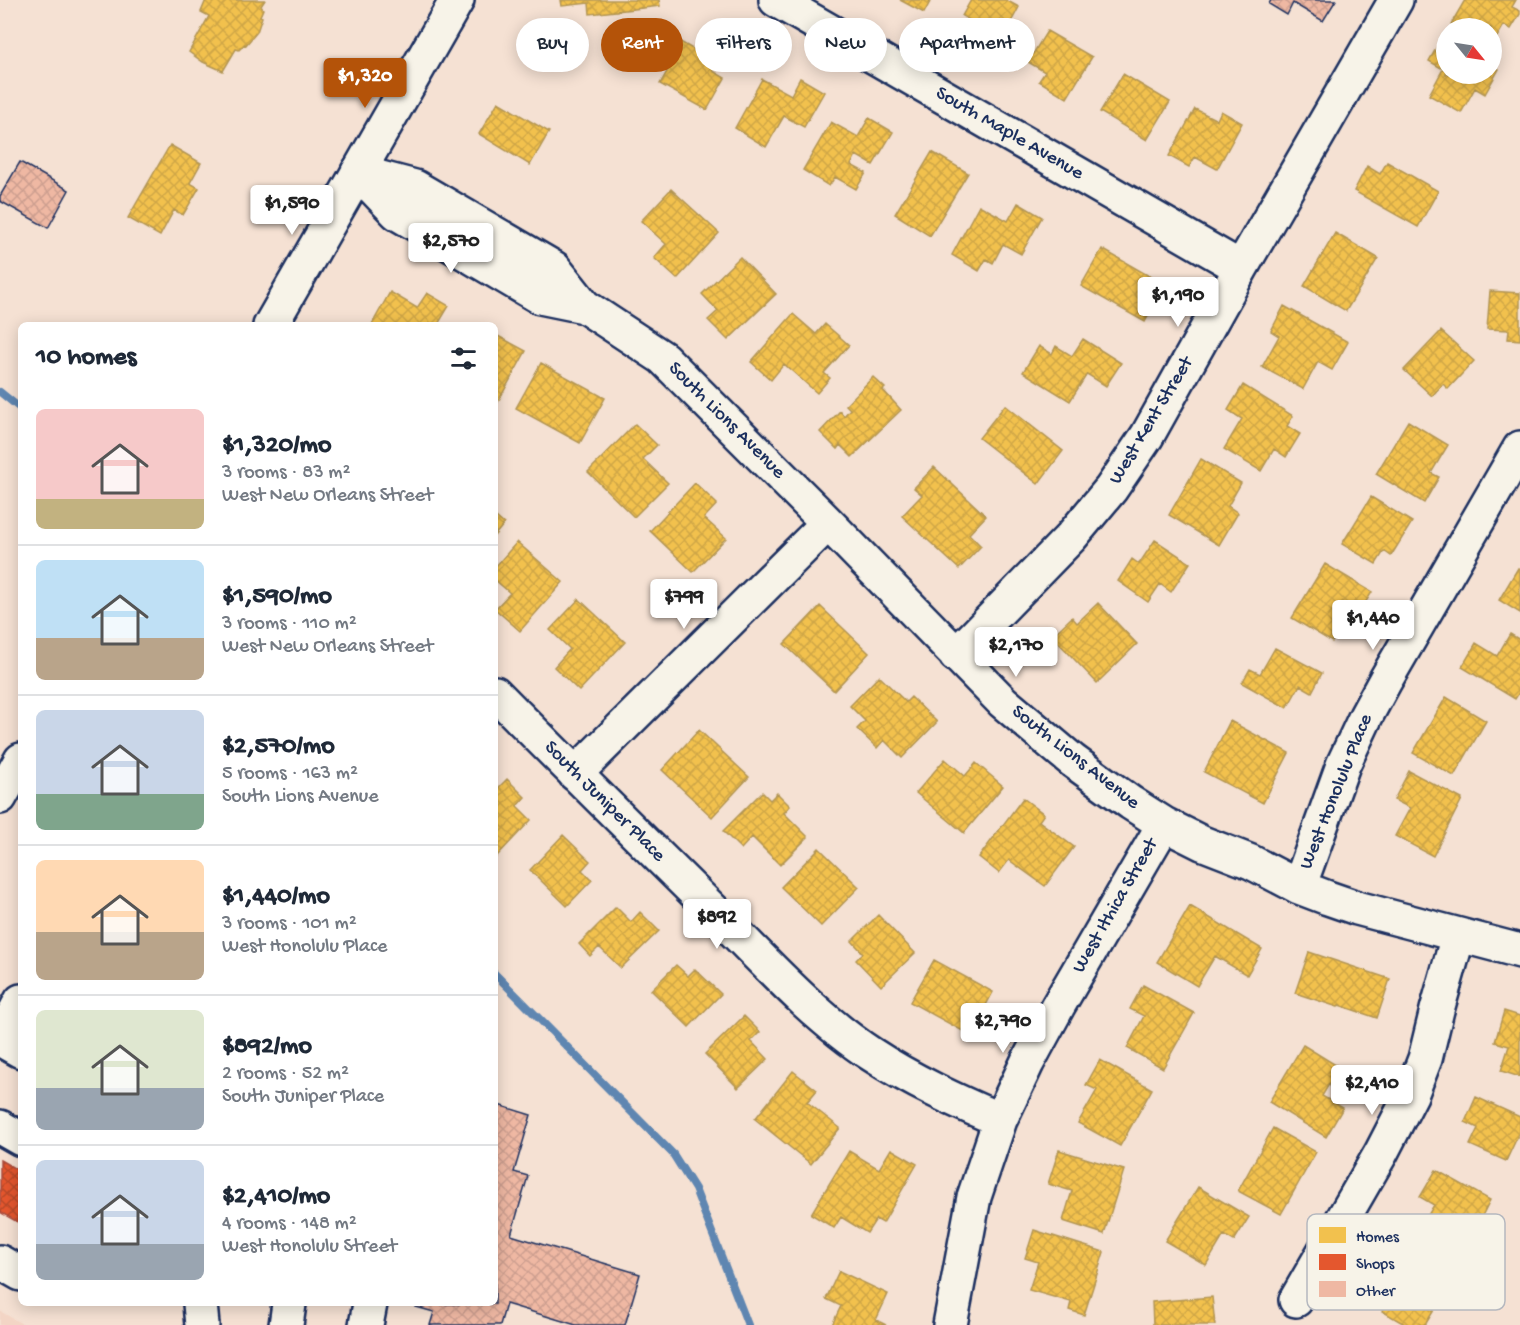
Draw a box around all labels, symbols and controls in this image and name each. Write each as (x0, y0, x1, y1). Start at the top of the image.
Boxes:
chip: Buy (516, 18, 589, 72)
chip: Rent (601, 18, 683, 72)
chip: Filters (695, 18, 792, 72)
chip: New (804, 18, 887, 72)
chip: Apartment (899, 18, 1035, 72)
north arrow (1436, 18, 1502, 84)
map controls (1436, 18, 1502, 84)
pin: $1,320 (316, 58, 414, 109)
text: $1,320 (338, 66, 392, 89)
street label: South Maple Avenue (931, 82, 1088, 186)
pin: $1,590 (243, 185, 341, 236)
text: $1,590 (264, 193, 320, 216)
pin: $2,570 (402, 223, 500, 274)
text: $2,570 (422, 231, 480, 254)
pin: $1,190 (1129, 277, 1227, 328)
text: $1,190 (1152, 285, 1204, 308)
icon: filters (447, 342, 480, 375)
text: 10 homes (36, 343, 136, 374)
street label: West Kent Street (1105, 352, 1200, 489)
street label: South Lions Avenue (663, 358, 790, 485)
text: $1,320/mo (222, 431, 332, 462)
icon: home (84, 433, 156, 505)
text: 3 rooms · 83 m² (222, 462, 350, 485)
text: West New Orleans Street (222, 485, 433, 508)
pin: $799 (648, 579, 720, 630)
text: $1,590/mo (222, 582, 332, 613)
icon: home (84, 584, 156, 656)
text: $799 (664, 587, 704, 610)
pin: $1,440 (1324, 600, 1422, 651)
text: $1,440 (1346, 608, 1400, 631)
text: 3 rooms · 110 m² (222, 613, 357, 636)
pin: $2,170 (967, 627, 1065, 678)
text: $2,170 (989, 635, 1043, 658)
text: West New Orleans Street (222, 636, 433, 659)
street label: South Lions Avenue (1006, 701, 1144, 816)
street label: West Honolulu Place (1295, 710, 1379, 873)
text: $2,570/mo (222, 732, 335, 763)
icon: home (84, 734, 156, 806)
street label: South Juniper Place (539, 737, 670, 868)
text: 5 rooms · 163 m² (222, 763, 358, 786)
text: South Lions Avenue (222, 786, 378, 809)
street label: West Ithica Street (1068, 833, 1165, 977)
text: $1,440/mo (222, 882, 330, 913)
icon: home (84, 884, 156, 956)
pin: $892 (681, 899, 753, 950)
text: $892 (697, 907, 737, 930)
text: 3 rooms · 101 m² (222, 913, 357, 936)
text: West Honolulu Place (222, 936, 387, 959)
pin: $2,790 (954, 1003, 1052, 1054)
text: $2,790 (975, 1011, 1031, 1034)
text: $892/mo (222, 1032, 312, 1063)
icon: home (84, 1034, 156, 1106)
text: 2 rooms · 52 m² (222, 1063, 349, 1086)
pin: $2,410 (1323, 1065, 1421, 1116)
text: $2,410 (1345, 1073, 1399, 1096)
text: South Juniper Place (222, 1086, 384, 1109)
text: $2,410/mo (222, 1182, 330, 1213)
icon: home (84, 1184, 156, 1256)
text: 4 rooms · 148 m² (222, 1213, 357, 1236)
legend (1307, 1214, 1505, 1310)
text: Homes (1356, 1229, 1400, 1248)
text: West Honolulu Street (222, 1236, 397, 1259)
text: Shops (1356, 1256, 1395, 1275)
text: Other (1356, 1283, 1396, 1302)

